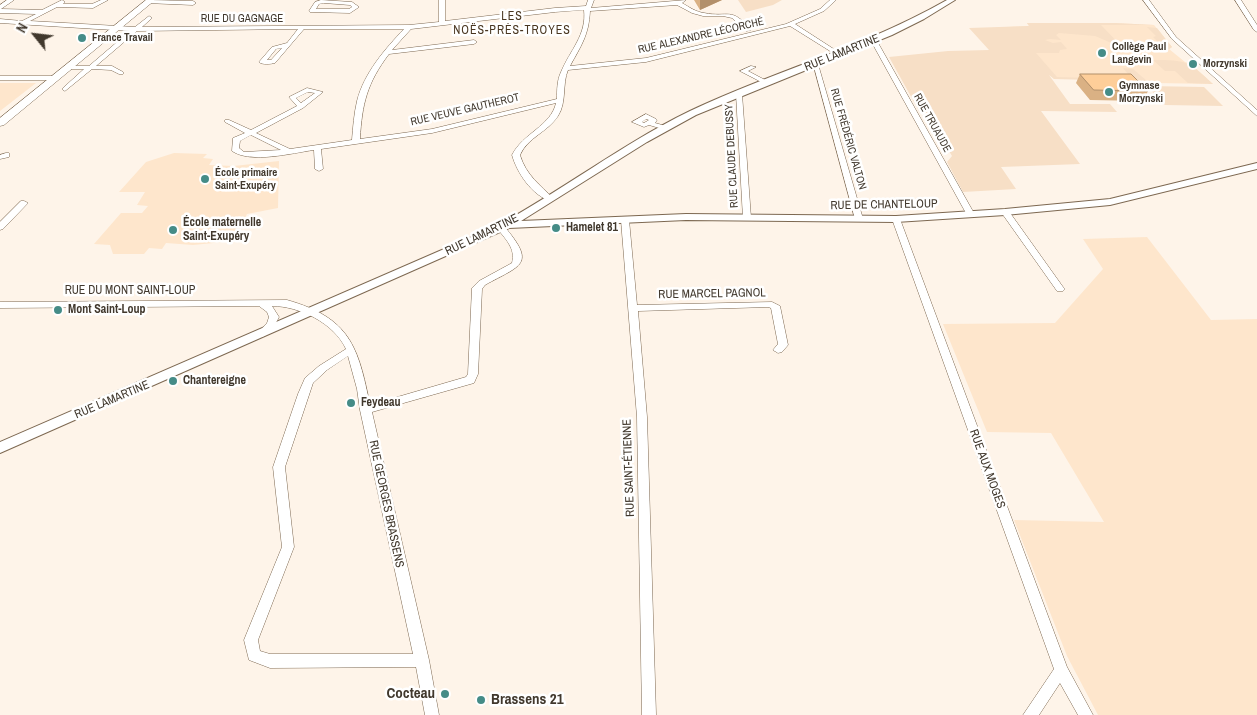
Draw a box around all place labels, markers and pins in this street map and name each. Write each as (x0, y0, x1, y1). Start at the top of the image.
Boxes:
place label: France Travail (92, 31, 153, 45)
marker: France Travail (76, 32, 88, 44)
place label: Collège Paul Langevin (1112, 40, 1166, 66)
marker: Collège Paul Langevin (1096, 47, 1108, 59)
place label: Morzynski (1203, 57, 1247, 71)
marker: Morzynski (1187, 58, 1199, 70)
place label: Gymnase Morzynski (1119, 79, 1163, 105)
marker: Gymnase Morzynski (1103, 86, 1115, 98)
place label: École primaire Saint-Exupéry (215, 166, 277, 192)
marker: École primaire Saint-Exupéry (199, 173, 211, 185)
place label: École maternelle Saint-Exupéry (183, 216, 261, 244)
place label: Hamelet 81 (566, 221, 618, 235)
marker: Hamelet 81 (550, 222, 562, 234)
marker: École maternelle Saint-Exupéry (167, 224, 179, 236)
place label: Mont Saint-Loup (68, 303, 146, 317)
marker: Mont Saint-Loup (52, 304, 64, 316)
place label: Chantereigne (183, 374, 246, 388)
marker: Chantereigne (167, 375, 179, 387)
place label: Feydeau (361, 396, 400, 410)
marker: Feydeau (345, 397, 357, 409)
place label: Cocteau (386, 685, 435, 703)
marker: Cocteau (439, 688, 451, 700)
place label: Brassens 21 (491, 691, 563, 709)
marker: Brassens 21 (475, 694, 487, 706)

